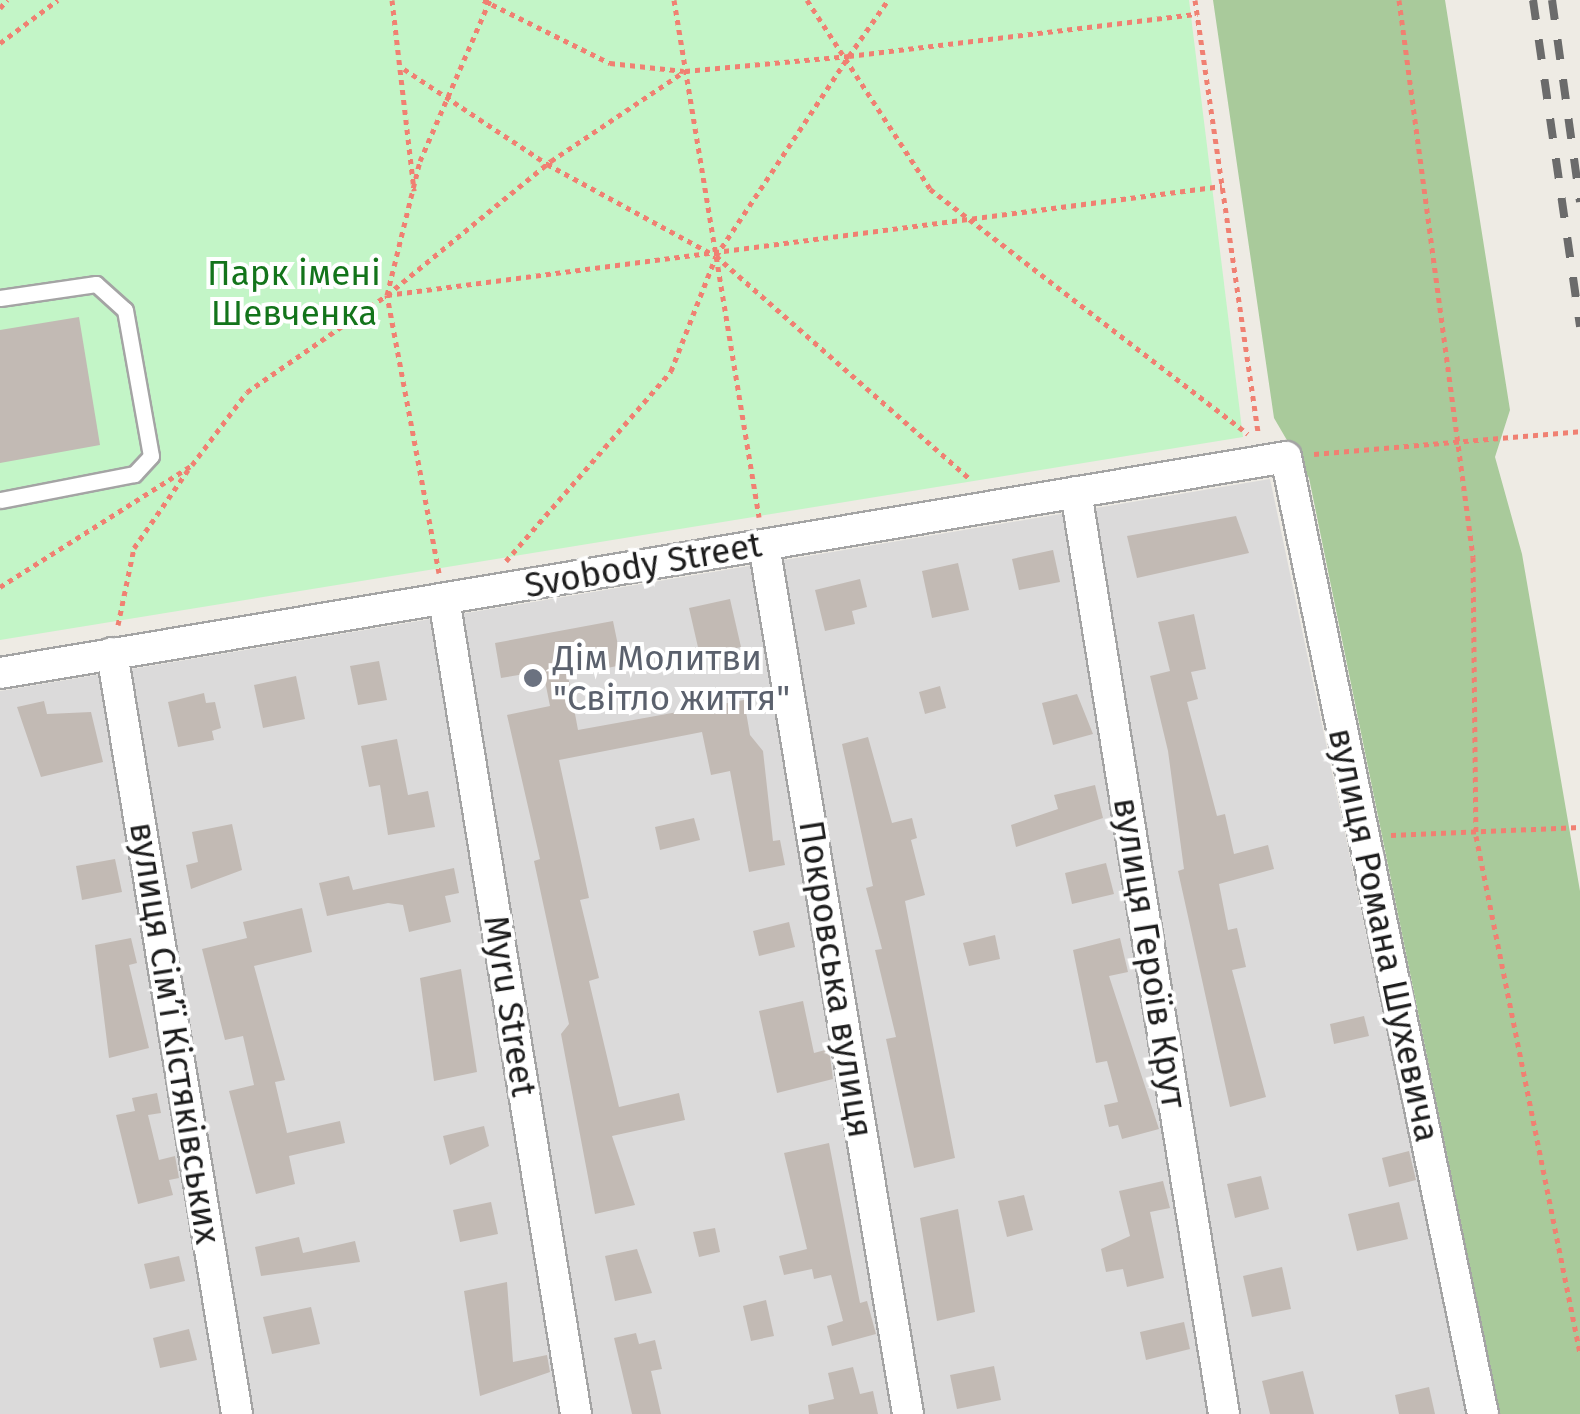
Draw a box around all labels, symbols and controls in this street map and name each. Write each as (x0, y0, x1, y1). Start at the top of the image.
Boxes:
park label: Парк імені Шевченка (207, 252, 381, 334)
street label: Svobody Street (521, 523, 765, 607)
place label: Дім Молитви "Світло життя" (553, 637, 790, 719)
marker: Дім Молитви "Світло життя" (522, 667, 544, 689)
street label: вулиця Романа Шухевича (1320, 724, 1448, 1146)
street label: вулиця Героїв Крут (1105, 795, 1195, 1111)
street label: Покровська вулиця (790, 817, 882, 1141)
street label: вулиця Сімʼї Кістяківських (121, 819, 229, 1247)
street label: Myru Street (475, 913, 545, 1099)

